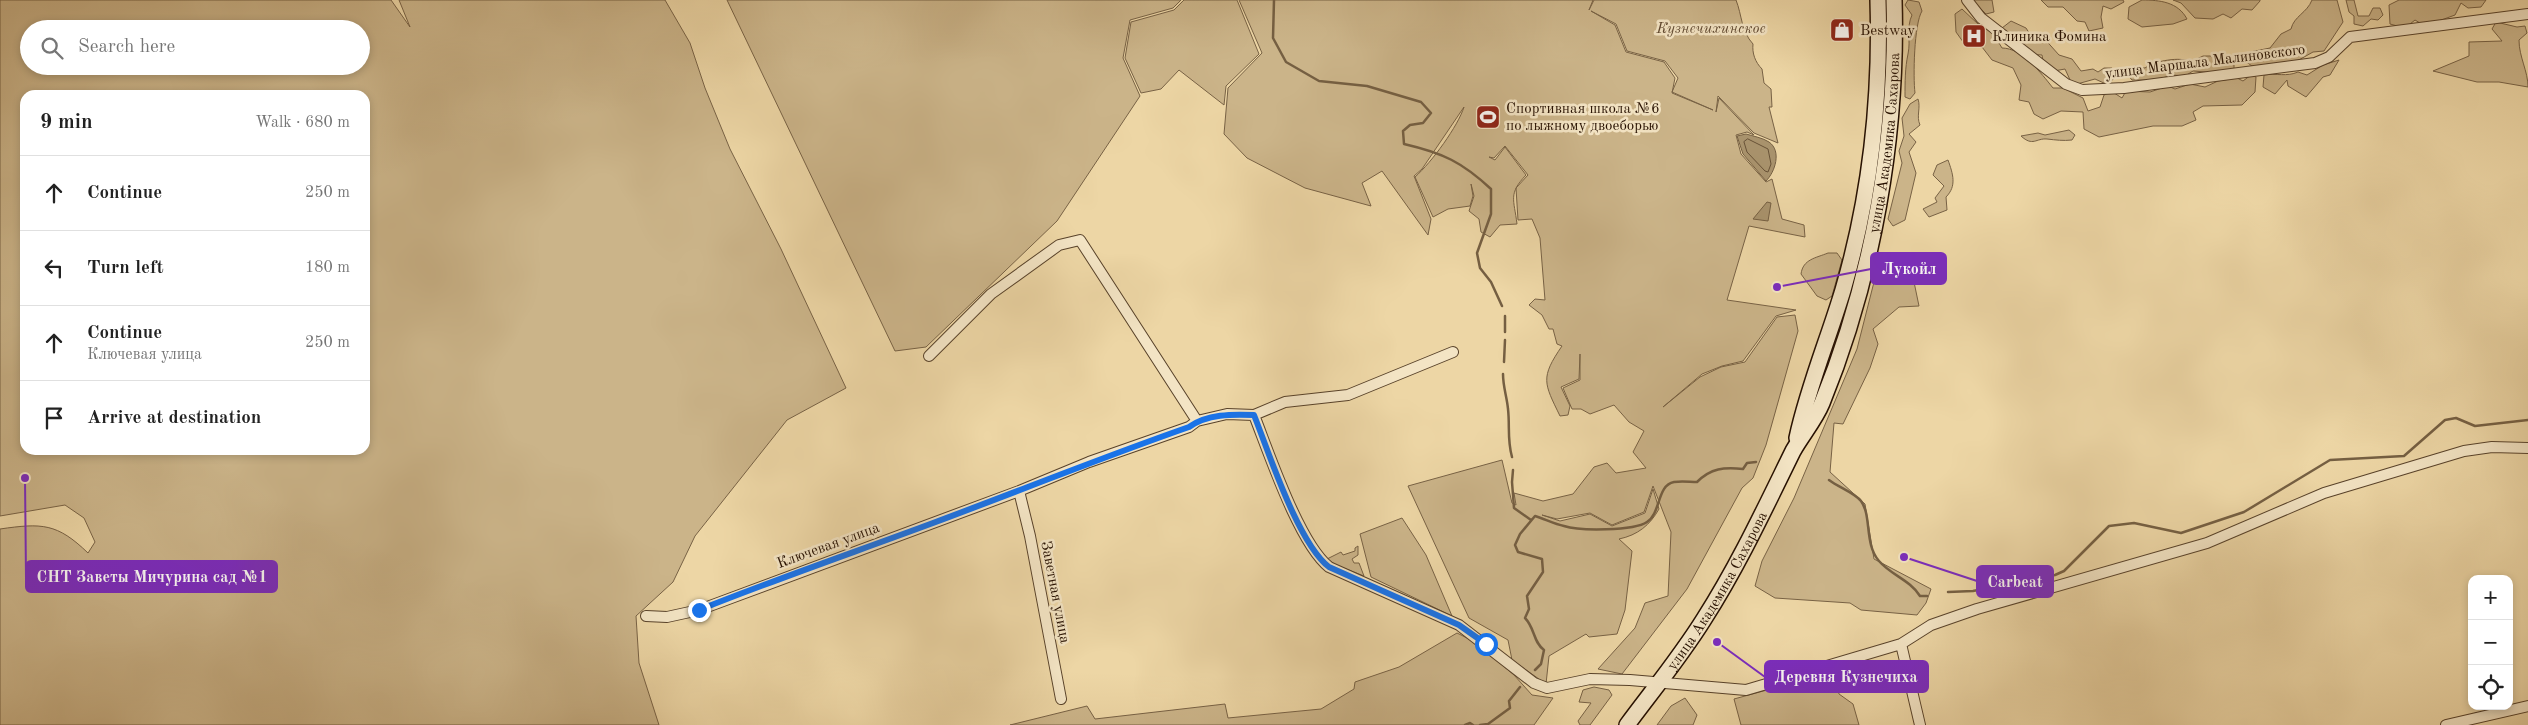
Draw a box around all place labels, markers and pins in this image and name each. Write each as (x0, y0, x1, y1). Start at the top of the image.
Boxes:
shop icon: Bestway (1829, 17, 1855, 43)
hospital icon: Клиника Фомина (1961, 23, 1987, 49)
place label: Bestway (1860, 24, 1915, 39)
place label: Клиника Фомина (1992, 30, 2107, 45)
place label: Спортивная школа №6 по лыжному двоеборью (1506, 102, 1660, 134)
sports icon: Спортивная школа №6 по лыжному двоеборью (1475, 104, 1501, 130)
callout: Лукойл (1871, 253, 1946, 284)
callout: СНТ Заветы Мичурина сад №1 (26, 561, 277, 592)
callout: Carbeat (1977, 566, 2053, 597)
callout: Деревня Кузнечиха (1765, 661, 1928, 692)

